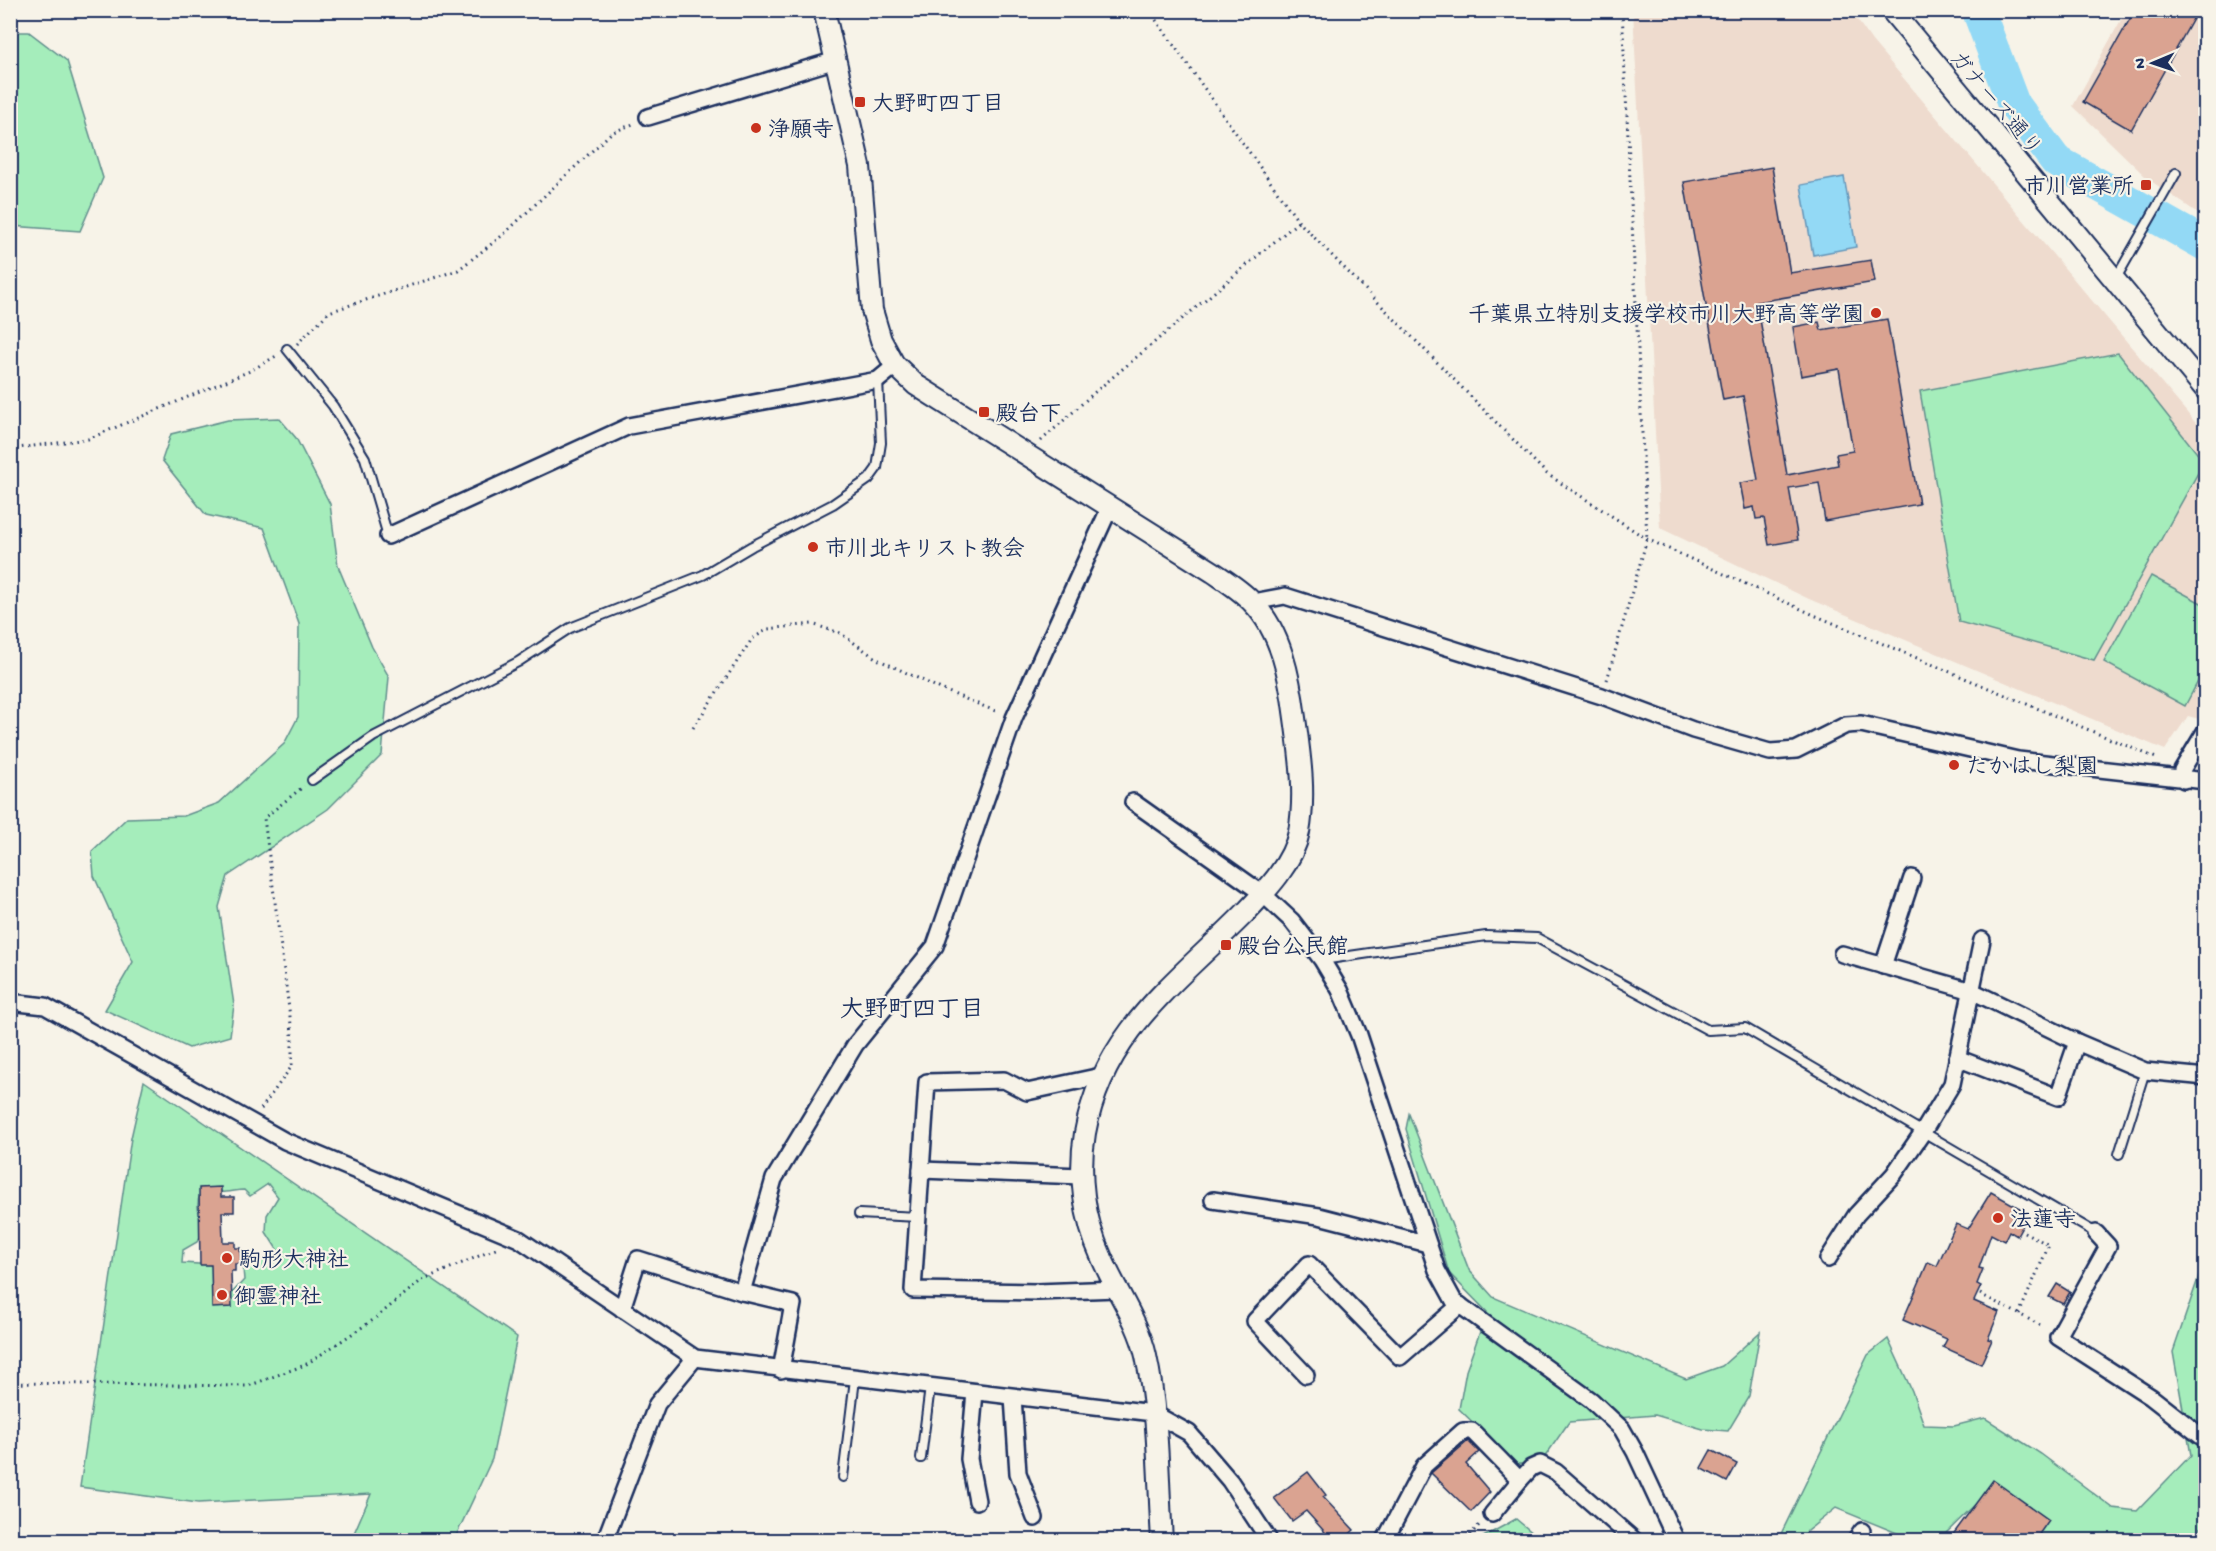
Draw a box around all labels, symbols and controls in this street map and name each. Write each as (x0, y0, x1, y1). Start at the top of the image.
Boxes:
north arrow (2123, 33, 2183, 93)
street label: ガナーズ通り (1942, 46, 2046, 163)
text: N (2132, 57, 2151, 69)
place label: 大野町四丁目 (872, 92, 1004, 119)
marker: 大野町四丁目 (853, 95, 867, 109)
place label: 浄願寺 (768, 118, 834, 145)
marker: 浄願寺 (749, 121, 763, 135)
place label: 市川営業所 (2024, 175, 2134, 202)
marker: 市川営業所 (2139, 178, 2153, 192)
place label: 千葉県立特別支援学校市川大野高等学園 (1468, 302, 1864, 330)
marker: 千葉県立特別支援学校市川大野高等学園 (1869, 306, 1883, 320)
place label: 殿台下 (996, 402, 1062, 429)
marker: 殿台下 (977, 405, 991, 419)
place label: 市川北キリスト教会 (825, 536, 1025, 564)
marker: 市川北キリスト教会 (806, 540, 820, 554)
place label: たかはし梨園 (1966, 755, 2098, 782)
marker: たかはし梨園 (1947, 758, 1961, 772)
place label: 殿台公民館 (1238, 935, 1348, 962)
marker: 殿台公民館 (1219, 938, 1233, 952)
district label: 大野町四丁目 (840, 997, 984, 1026)
place label: 法蓮寺 (2010, 1208, 2076, 1235)
marker: 法蓮寺 (1991, 1211, 2005, 1225)
place label: 駒形大神社 (239, 1248, 349, 1275)
marker: 駒形大神社 (220, 1251, 234, 1265)
place label: 御霊神社 (234, 1285, 322, 1312)
marker: 御霊神社 (215, 1288, 229, 1302)

